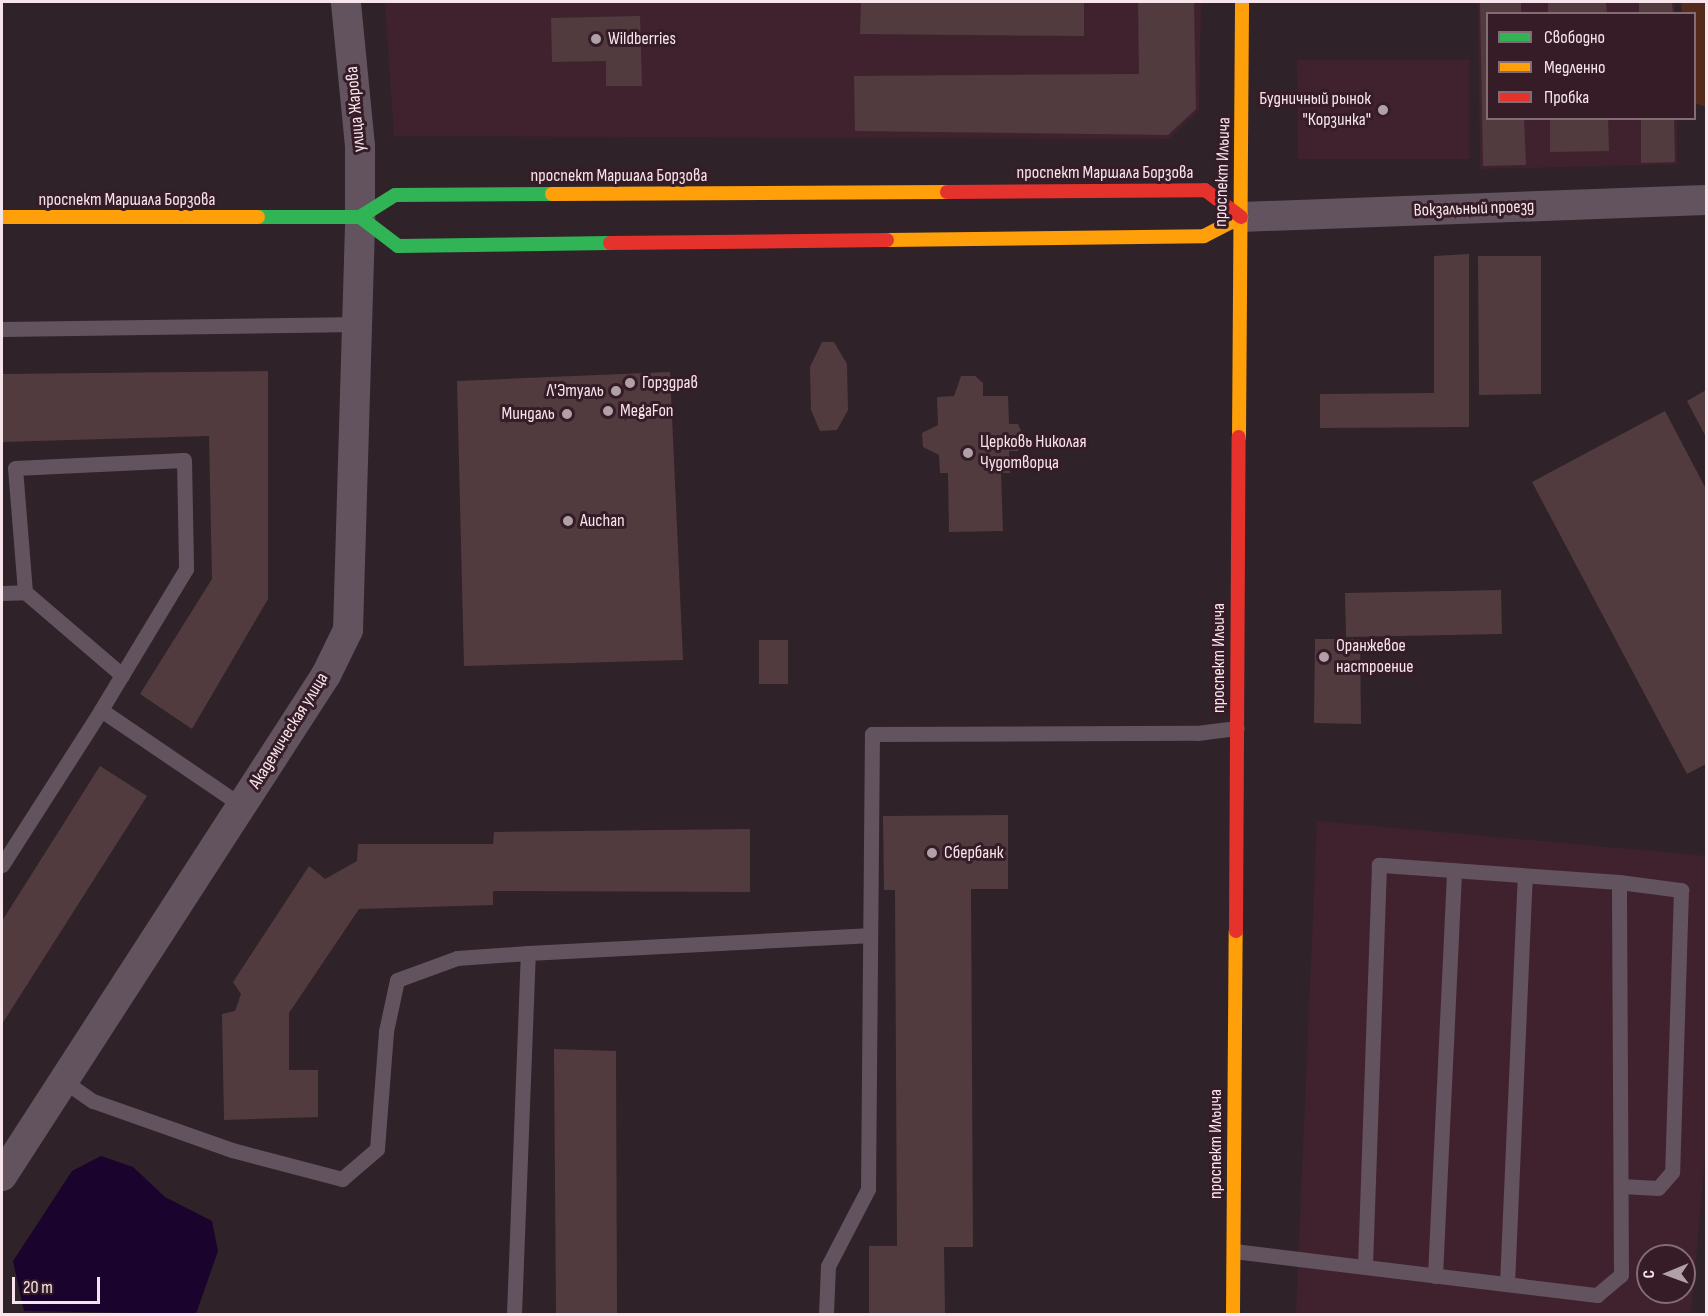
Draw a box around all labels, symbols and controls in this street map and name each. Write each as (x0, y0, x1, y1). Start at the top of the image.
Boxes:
legend (1486, 12, 1696, 120)
text: Свободно (1544, 27, 1605, 48)
place label: Wildberries (608, 28, 676, 50)
marker: Wildberries (589, 32, 603, 46)
text: Медленно (1544, 57, 1606, 78)
street label: улица Жарова (341, 65, 371, 153)
text: Пробка (1544, 87, 1589, 108)
place label: Будничный рынок "Корзинка" (1259, 89, 1371, 132)
marker: Будничный рынок "Корзинка" (1376, 103, 1390, 117)
street label: проспект Ильича (1210, 117, 1236, 227)
street label: проспект Маршала Борзова (1017, 162, 1193, 184)
street label: проспект Маршала Борзова (531, 165, 707, 187)
street label: проспект Маршала Борзова (39, 189, 215, 211)
street label: Вокзальный проезд (1413, 196, 1535, 222)
place label: Горздрав (642, 372, 698, 394)
marker: Горздрав (623, 376, 637, 390)
place label: Л'Этуаль (546, 380, 604, 402)
marker: Л'Этуаль (609, 384, 623, 398)
place label: MegaFon (620, 400, 674, 422)
place label: Миндаль (502, 403, 555, 425)
marker: MegaFon (601, 404, 615, 418)
marker: Миндаль (560, 407, 574, 421)
place label: Церковь Николая Чудотворца (980, 432, 1087, 474)
marker: Церковь Николая Чудотворца (961, 446, 975, 460)
place label: Auchan (580, 510, 625, 532)
marker: Auchan (561, 514, 575, 528)
street label: проспект Ильича (1208, 603, 1230, 713)
place label: Оранжевое настроение (1336, 636, 1414, 678)
marker: Оранжевое настроение (1317, 650, 1331, 664)
street label: Академическая улица (245, 669, 333, 793)
place label: Сбербанк (944, 842, 1004, 864)
marker: Сбербанк (925, 846, 939, 860)
street label: проспект Ильича (1205, 1089, 1227, 1199)
north arrow (1636, 1244, 1696, 1304)
scale bar (15, 1265, 104, 1303)
text: С (1640, 1270, 1659, 1279)
text: 20 m (23, 1277, 53, 1298)

